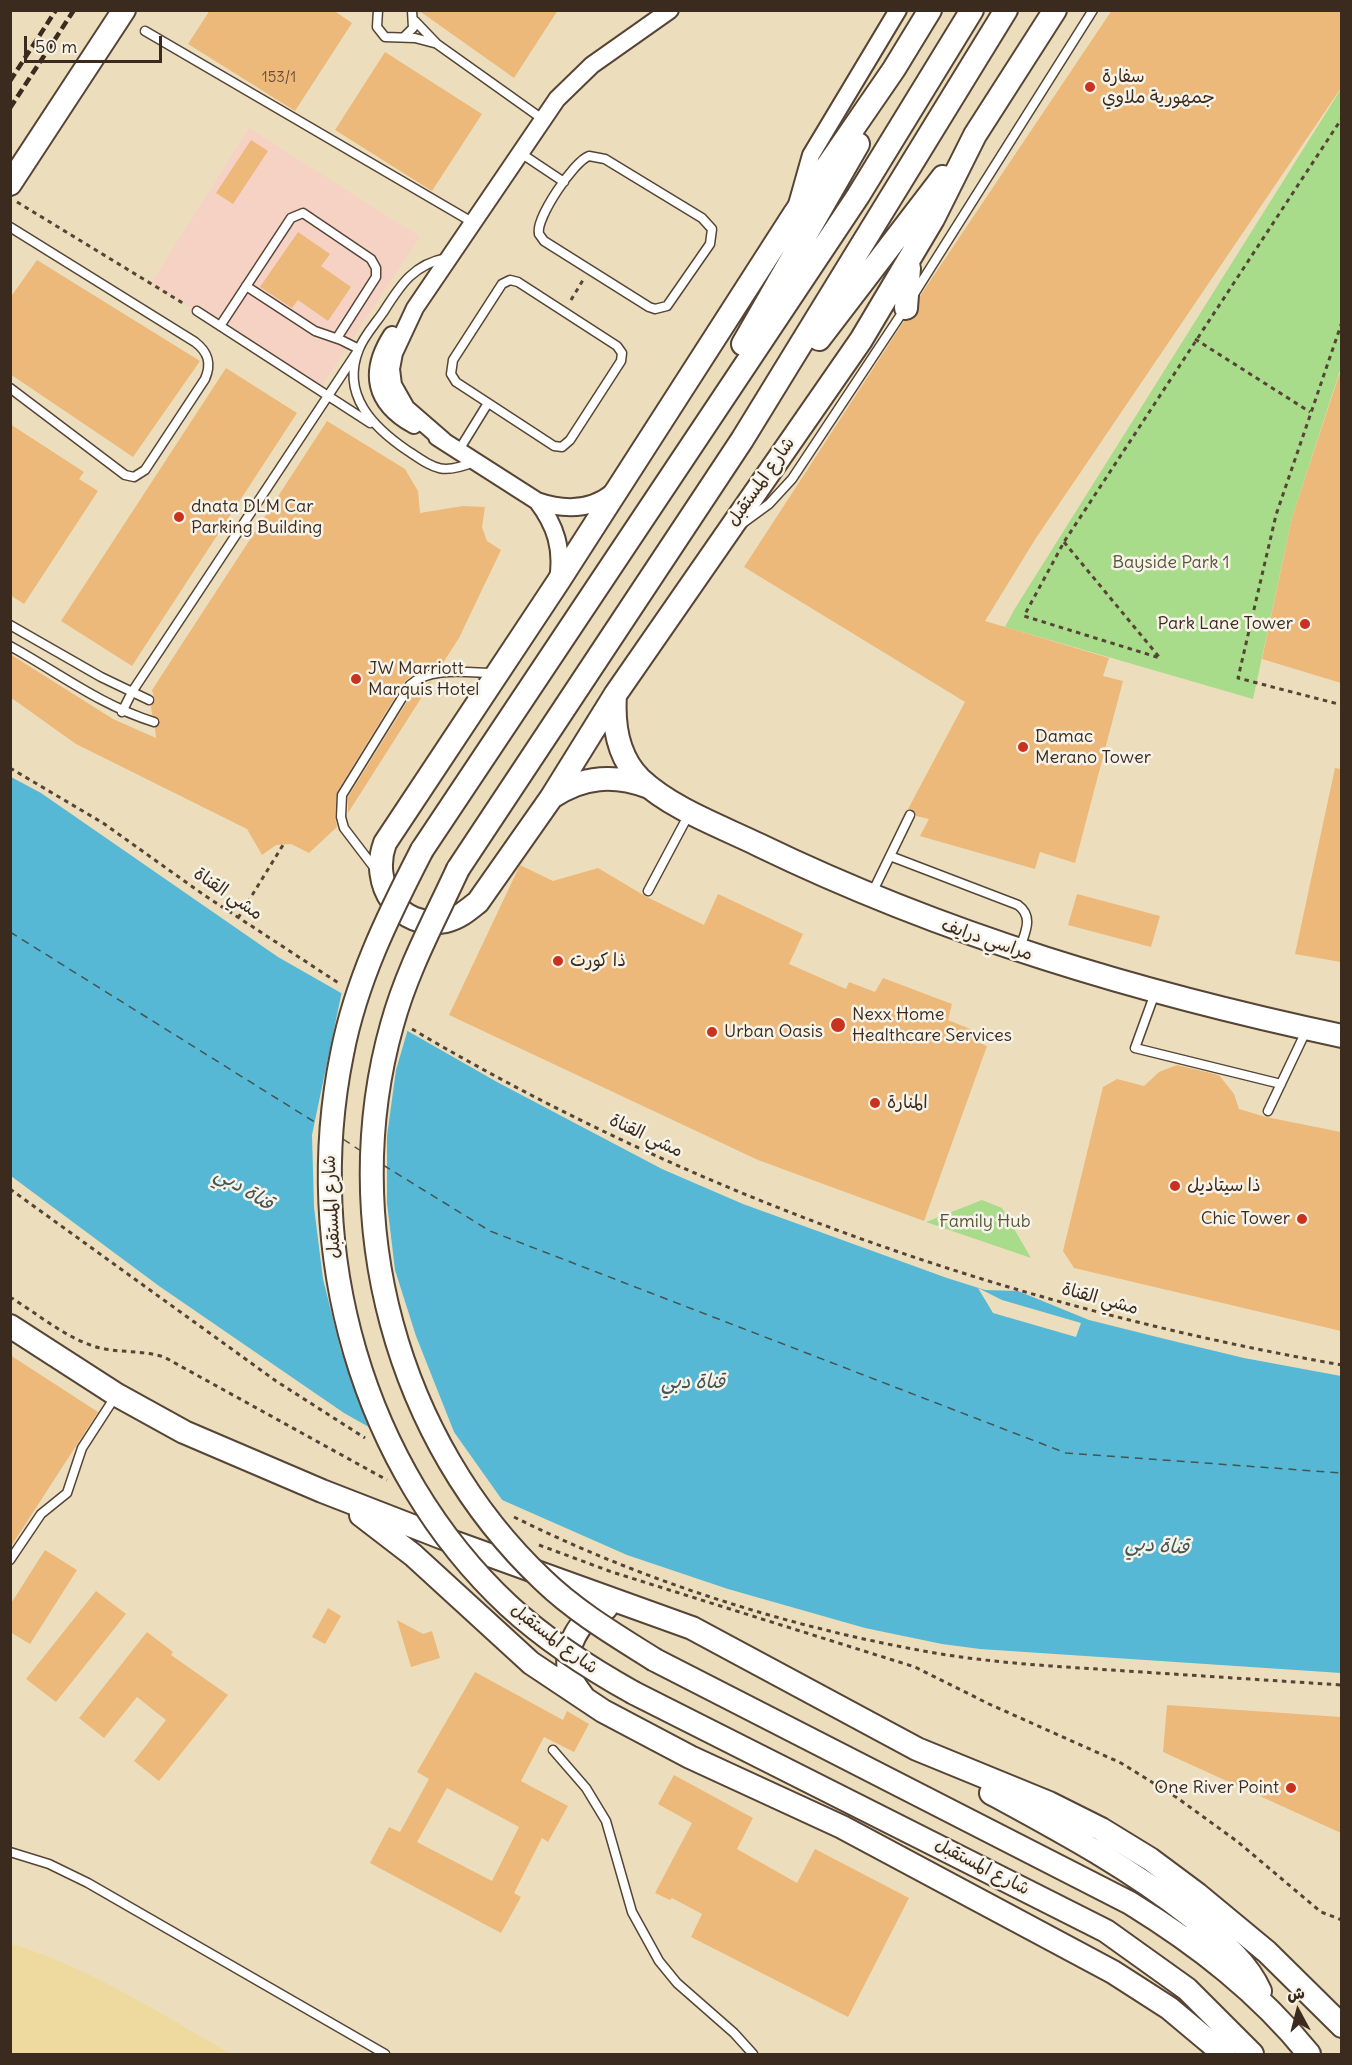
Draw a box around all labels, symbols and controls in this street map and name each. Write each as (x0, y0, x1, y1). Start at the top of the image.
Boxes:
scale bar (27, 24, 165, 62)
text: 50 m (35, 35, 77, 58)
place label: سفارة جمهورية ملاوي (1102, 66, 1215, 109)
house number: 153/1 (262, 69, 296, 87)
marker: سفارة جمهورية ملاوي (1083, 80, 1097, 94)
street label: شارع المستقبل (722, 433, 800, 531)
place label: dnata DLM Car Parking Building (191, 496, 322, 538)
marker: dnata DLM Car Parking Building (172, 510, 186, 524)
park label: Bayside Park 1 (1112, 552, 1230, 574)
place label: Park Lane Tower (1158, 613, 1293, 635)
marker: Park Lane Tower (1298, 617, 1312, 631)
place label: JW Marriott Marquis Hotel (368, 658, 479, 700)
marker: JW Marriott Marquis Hotel (349, 672, 363, 686)
place label: Damac Merano Tower (1035, 726, 1151, 768)
marker: Damac Merano Tower (1016, 740, 1030, 754)
street label: مشي القناة (189, 863, 267, 925)
street label: مراسي درايف (938, 914, 1036, 966)
place label: ذا كورت (570, 950, 626, 972)
marker: ذا كورت (551, 954, 565, 968)
place label: Nexx Home Healthcare Services (852, 1004, 1012, 1046)
marker: Nexx Home Healthcare Services (829, 1016, 847, 1034)
place label: Urban Oasis (724, 1021, 823, 1043)
marker: Urban Oasis (705, 1025, 719, 1039)
place label: المنارة (887, 1092, 928, 1114)
marker: المنارة (868, 1096, 882, 1110)
street label: مشي القناة (606, 1110, 686, 1162)
street label: شارع المستقبل (318, 1155, 346, 1259)
water label: قناة دبي (211, 1162, 277, 1216)
place label: ذا سيتاديل (1187, 1175, 1261, 1197)
marker: ذا سيتاديل (1168, 1179, 1182, 1193)
place label: Chic Tower (1201, 1208, 1290, 1230)
park label: Family Hub (939, 1211, 1031, 1233)
marker: Chic Tower (1295, 1212, 1309, 1226)
street label: مشي القناة (1059, 1278, 1141, 1320)
water label: قناة دبي (661, 1370, 725, 1394)
water label: قناة دبي (1124, 1532, 1190, 1560)
street label: شارع المستقبل (506, 1599, 602, 1679)
place label: One River Point (1154, 1777, 1279, 1799)
marker: One River Point (1284, 1781, 1298, 1795)
street label: شارع المستقبل (931, 1834, 1033, 1900)
north arrow (1268, 1981, 1328, 2041)
text: ش (1286, 1982, 1306, 2004)

